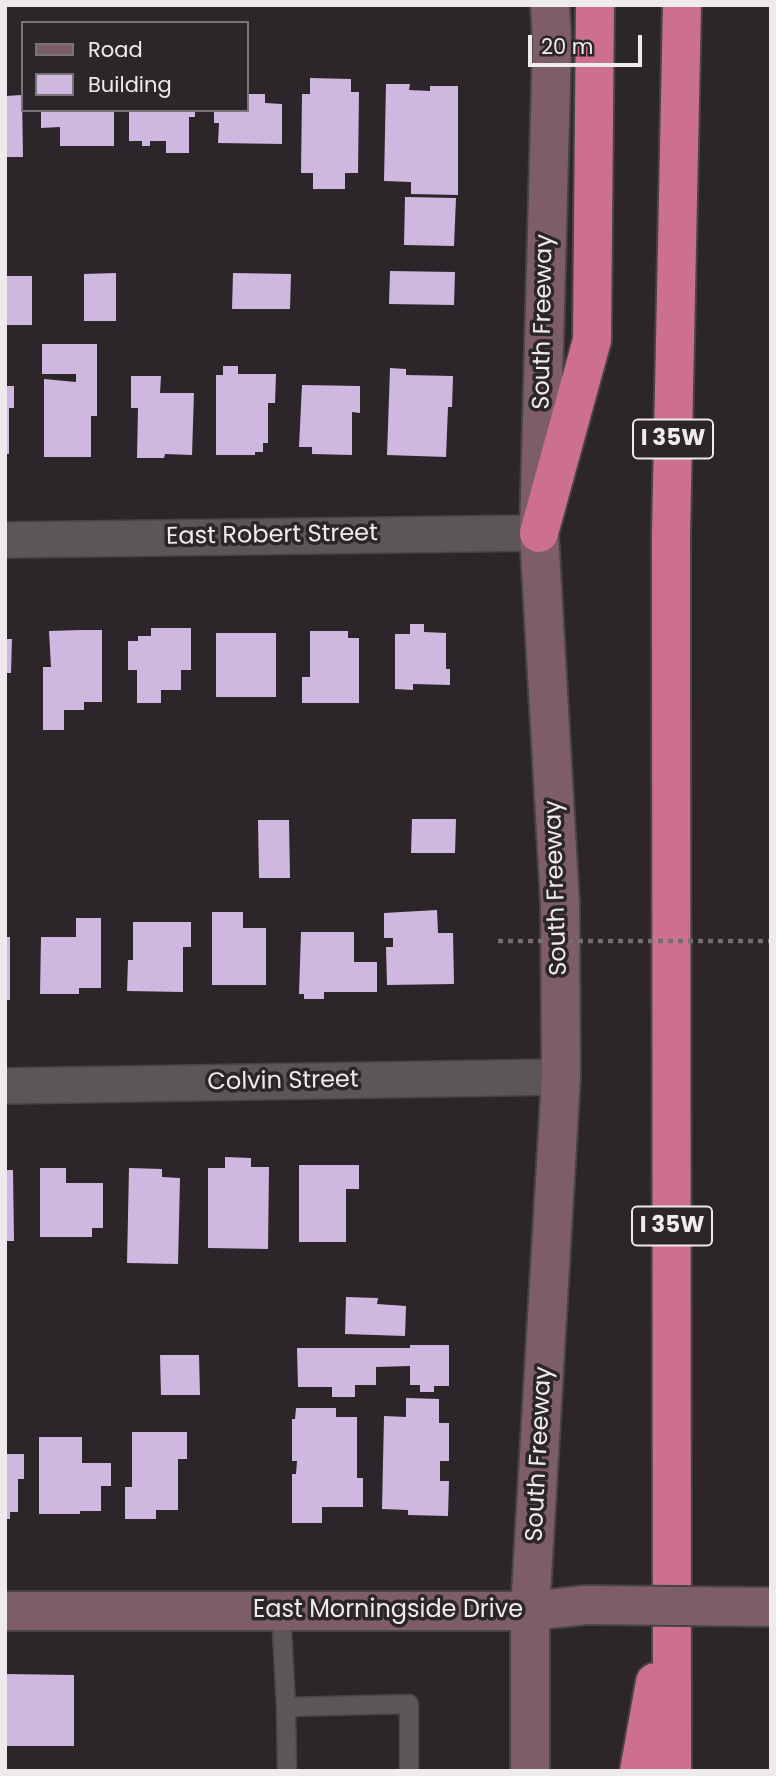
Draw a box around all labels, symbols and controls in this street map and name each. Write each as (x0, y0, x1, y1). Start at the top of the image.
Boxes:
legend (21, 21, 248, 112)
scale bar (531, 21, 645, 65)
text: 20 m (541, 32, 594, 61)
text: Road (88, 35, 143, 64)
text: Building (88, 70, 172, 99)
street label: South Freeway (528, 234, 560, 410)
road number: I 35W (633, 420, 713, 458)
street label: East Robert Street (166, 520, 378, 552)
street label: South Freeway (540, 800, 574, 976)
street label: Colvin Street (207, 1066, 359, 1098)
road number: I 35W (632, 1206, 712, 1246)
street label: South Freeway (521, 1366, 559, 1542)
street label: East Morningside Drive (253, 1597, 523, 1625)

